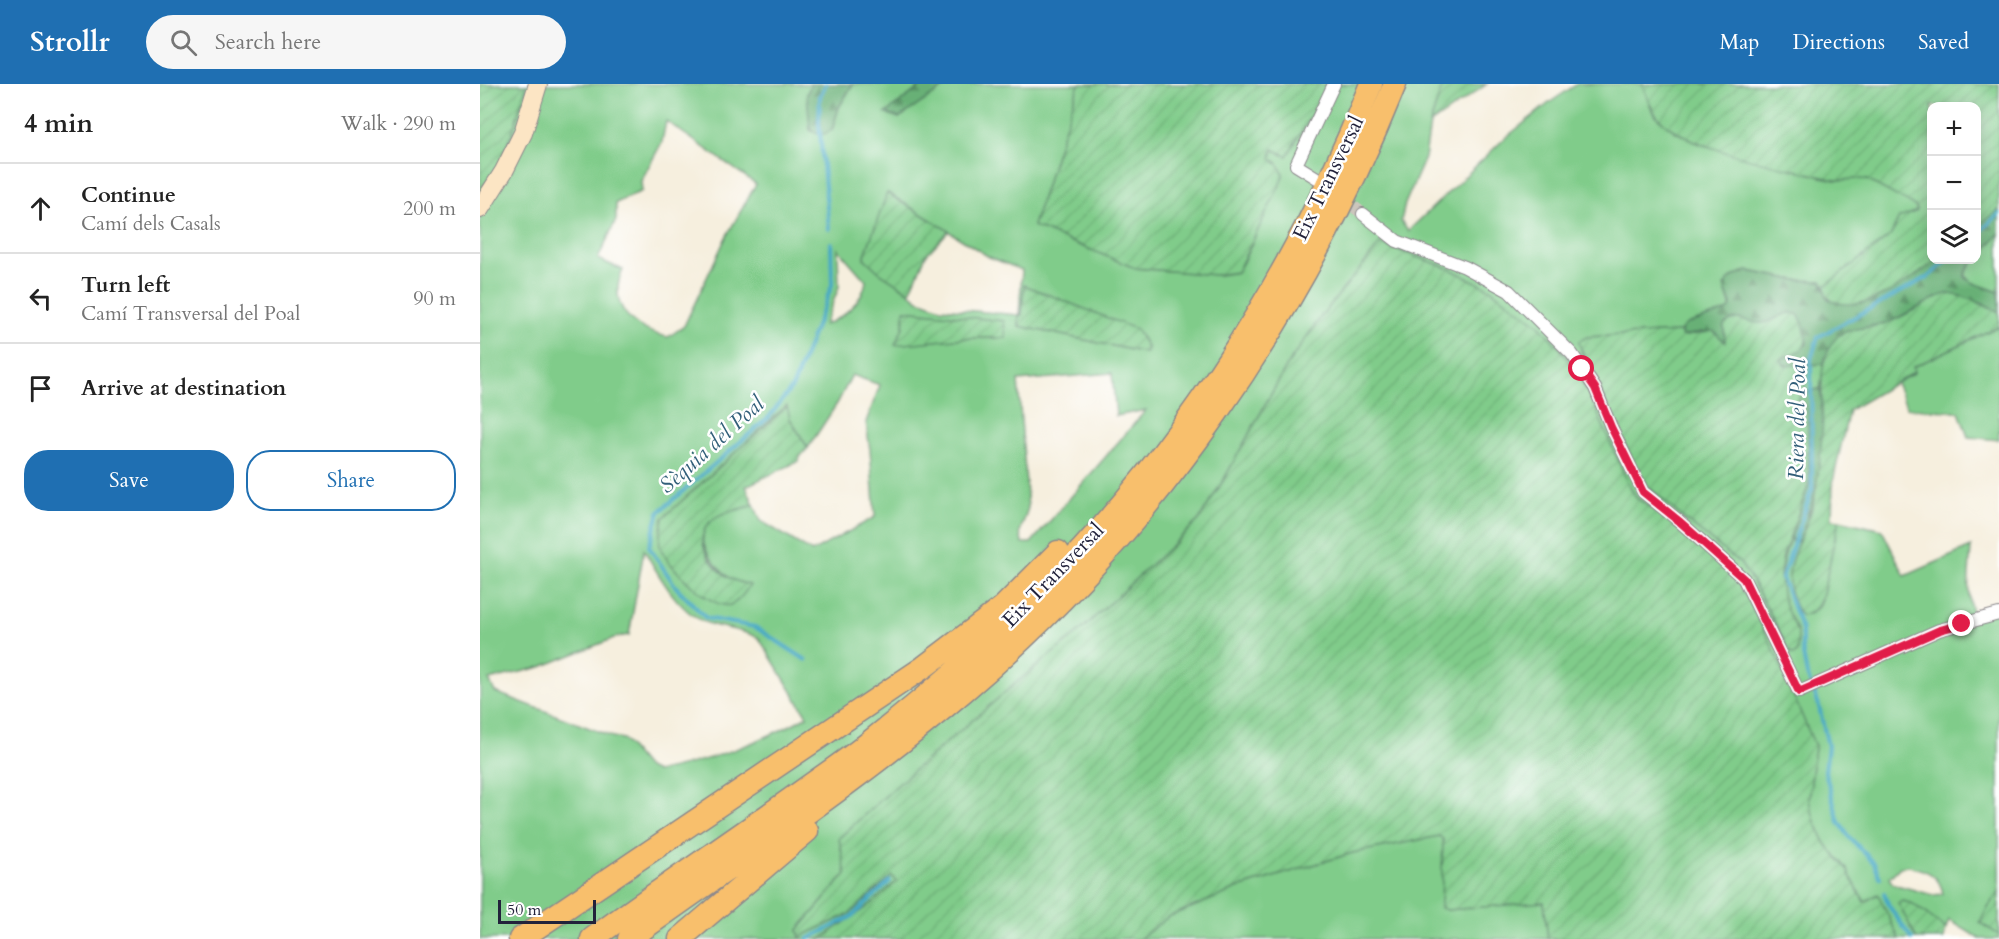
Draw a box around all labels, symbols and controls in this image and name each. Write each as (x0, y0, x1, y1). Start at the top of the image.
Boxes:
search box (146, 15, 566, 69)
text: Strollr (30, 23, 110, 61)
icon: search (167, 26, 200, 59)
text: Search here (215, 27, 321, 57)
text: Map (1719, 28, 1759, 57)
text: Directions (1792, 28, 1885, 57)
text: Saved (1918, 28, 1969, 57)
map controls (1927, 102, 1981, 264)
button: + (1927, 102, 1981, 156)
text: 4 min (24, 106, 93, 141)
text: Walk · 290 m (341, 110, 456, 137)
street label: Eix Transversal (1286, 111, 1371, 245)
button: − (1927, 156, 1981, 210)
text: Continue (81, 180, 176, 210)
icon: ahead (24, 192, 57, 225)
text: 200 m (403, 195, 456, 222)
text: Camí dels Casals (81, 210, 221, 237)
button: layers (1927, 210, 1981, 264)
text: Turn left (81, 270, 170, 300)
icon: left (24, 282, 57, 315)
text: 90 m (413, 285, 456, 312)
text: Camí Transversal del Poal (81, 300, 300, 327)
route start (1568, 355, 1594, 381)
water label: Riera del Poal (1781, 357, 1813, 480)
icon: arrive (24, 372, 57, 405)
text: Arrive at destination (81, 373, 286, 403)
water label: Sèquia del Poal (652, 389, 772, 500)
button: Save (24, 450, 234, 511)
button: Share (246, 450, 456, 511)
street label: Eix Transversal (996, 517, 1111, 634)
route end (1948, 610, 1974, 636)
scale bar (498, 897, 596, 924)
text: 50 m (507, 899, 541, 921)

